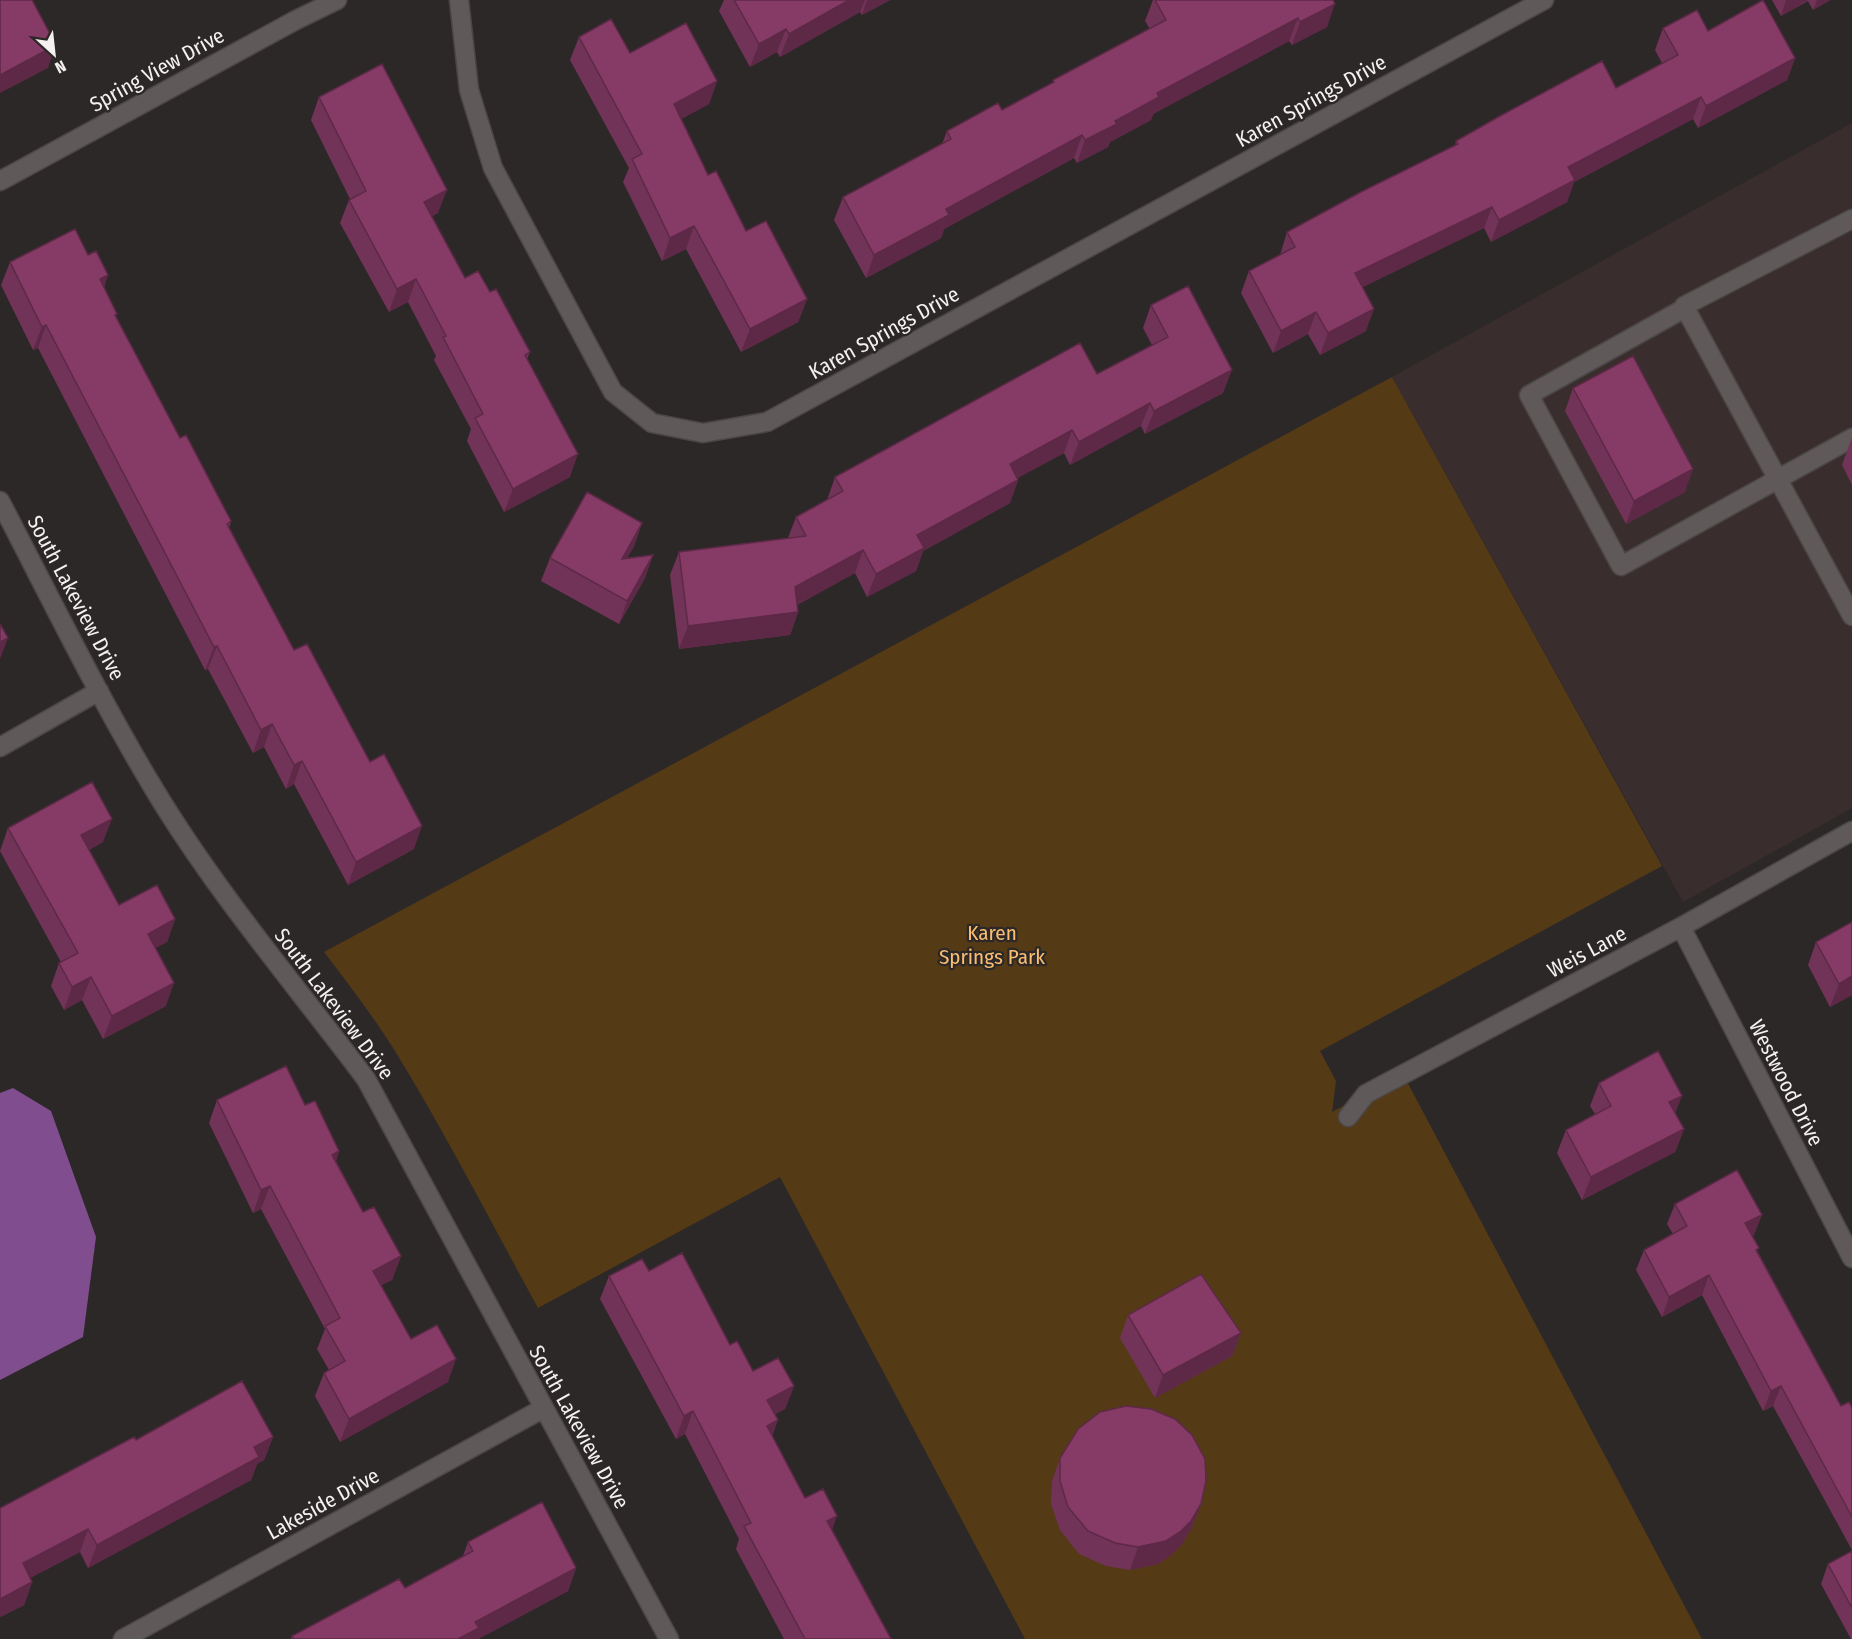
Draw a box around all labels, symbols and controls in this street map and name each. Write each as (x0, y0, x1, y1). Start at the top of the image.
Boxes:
street label: Spring View Drive (85, 22, 229, 118)
north arrow (24, 24, 84, 84)
street label: Karen Springs Drive (1231, 49, 1391, 153)
text: N (52, 56, 69, 78)
street label: Karen Springs Drive (804, 281, 964, 385)
street label: South Lakeview Drive (22, 511, 130, 685)
park label: Karen Springs Park (939, 920, 1045, 970)
street label: Weis Lane (1543, 920, 1631, 984)
street label: South Lakeview Drive (269, 923, 399, 1085)
street label: Westwood Drive (1743, 1016, 1829, 1150)
street label: South Lakeview Drive (523, 1341, 635, 1513)
street label: Lakeside Drive (262, 1462, 384, 1546)

